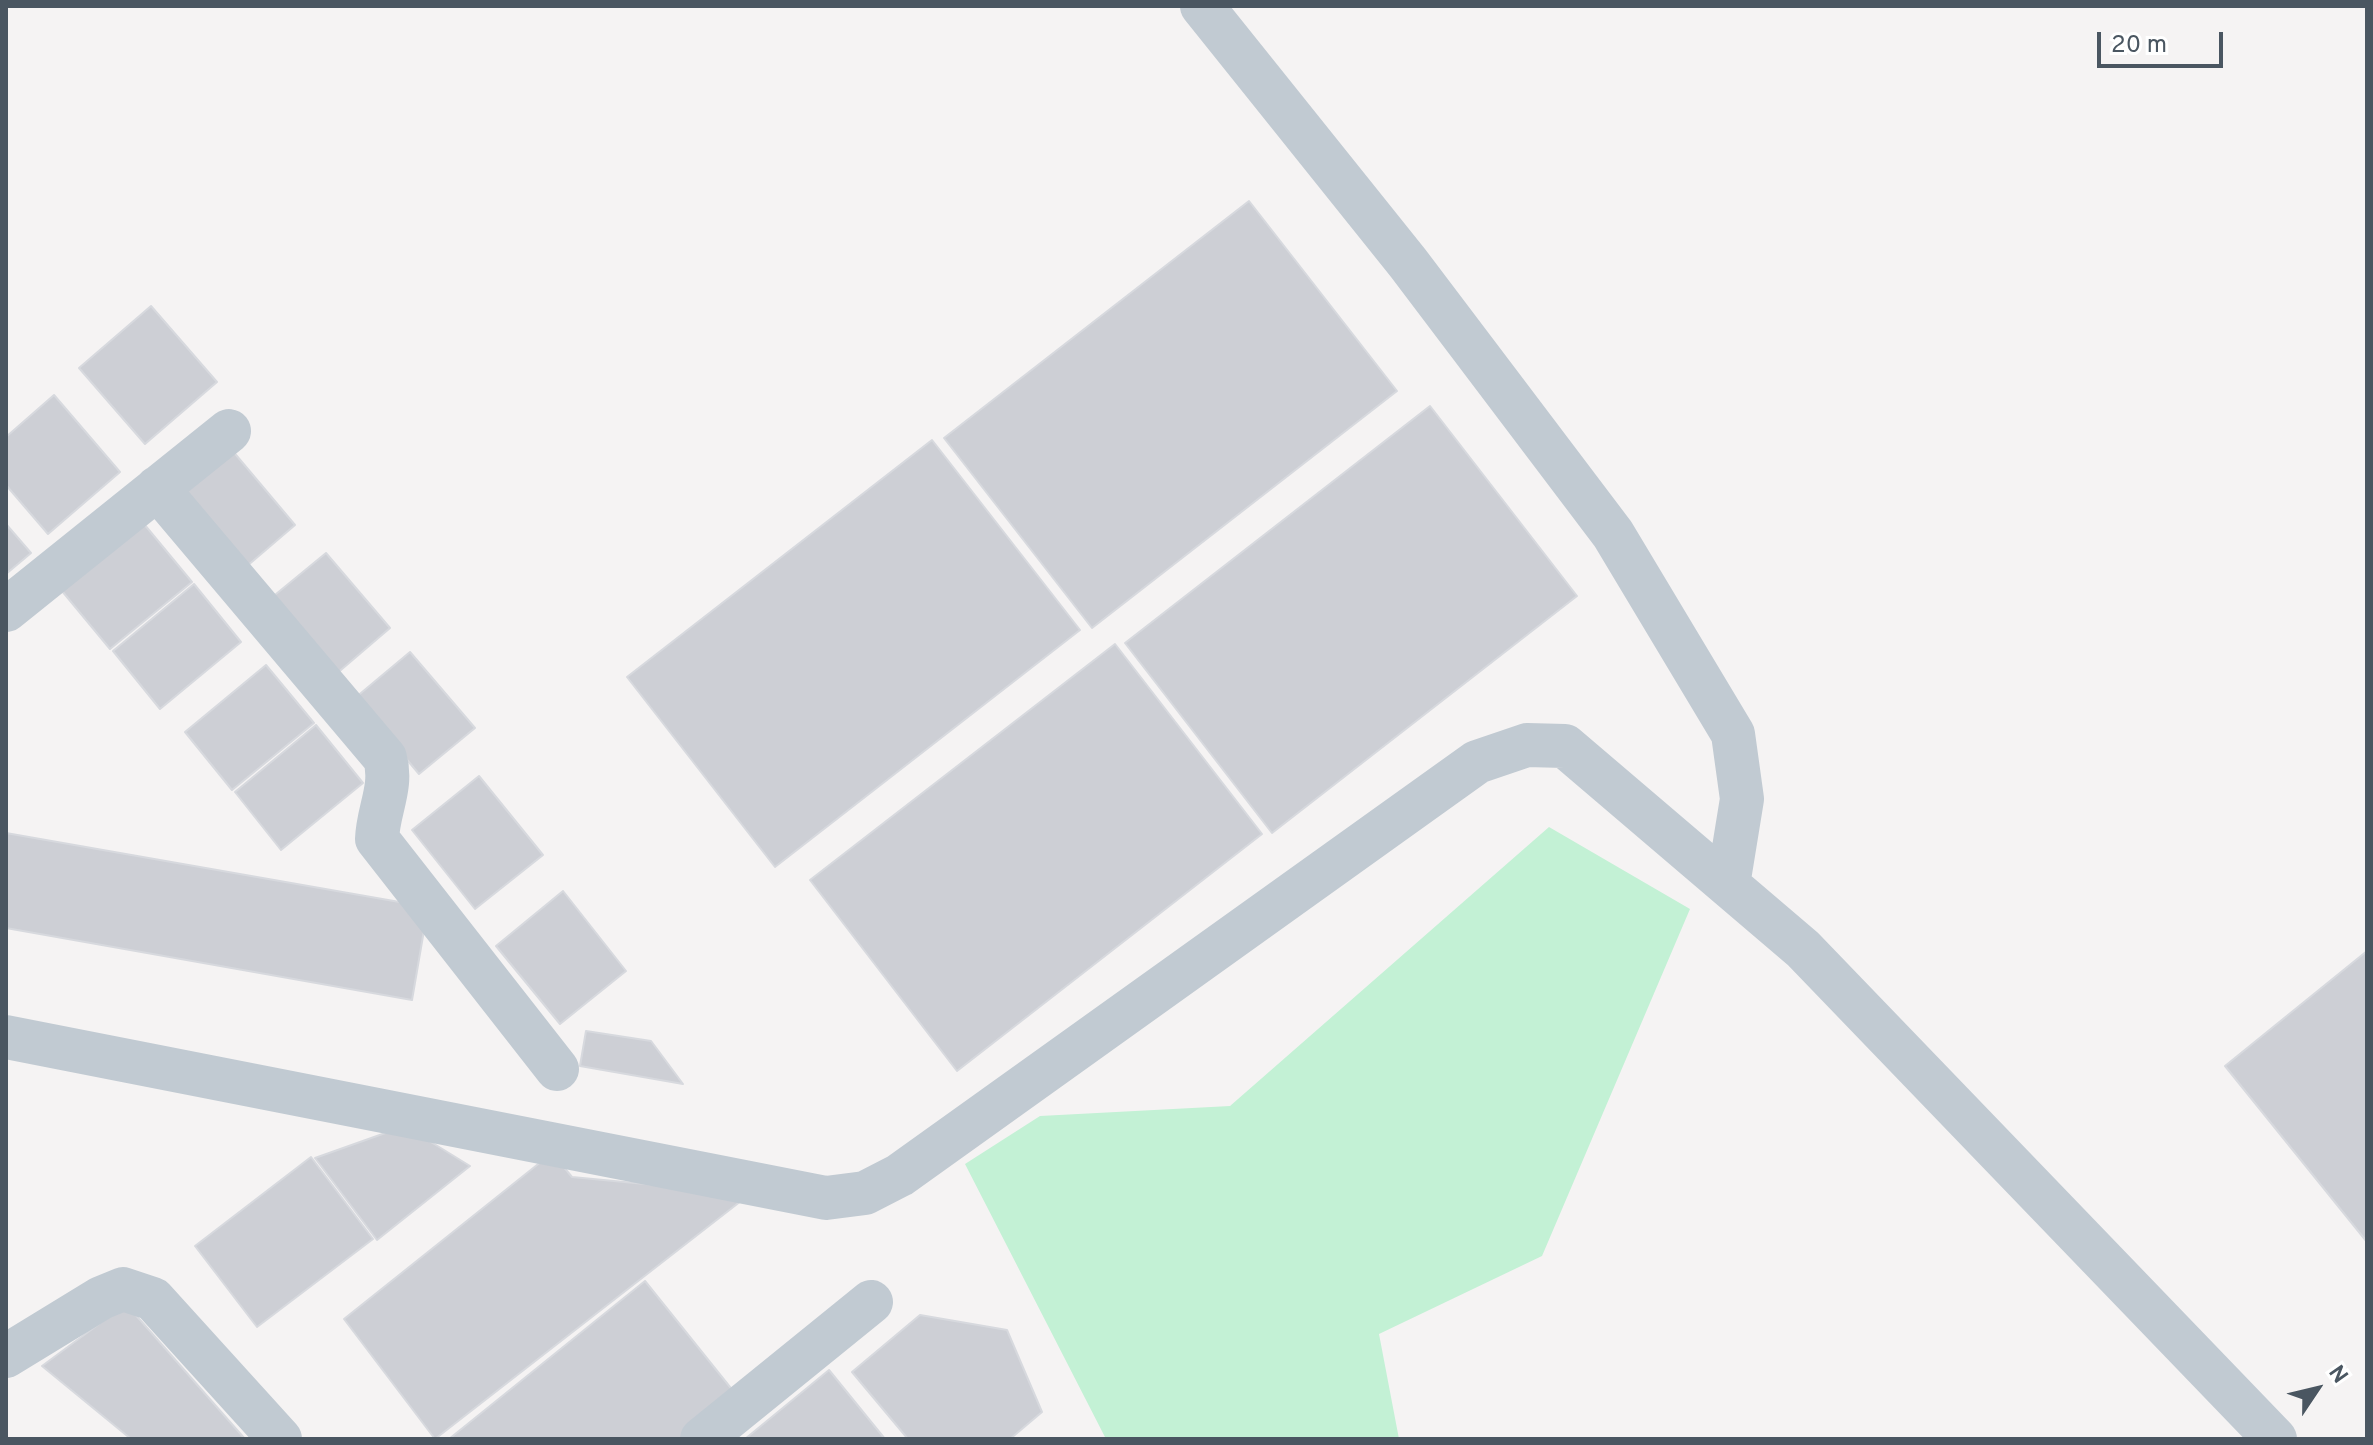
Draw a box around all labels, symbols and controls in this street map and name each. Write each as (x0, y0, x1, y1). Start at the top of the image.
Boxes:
scale bar (2101, 16, 2227, 66)
text: 20 m (2111, 31, 2167, 61)
north arrow (2277, 1349, 2357, 1429)
text: N (2321, 1361, 2353, 1389)

